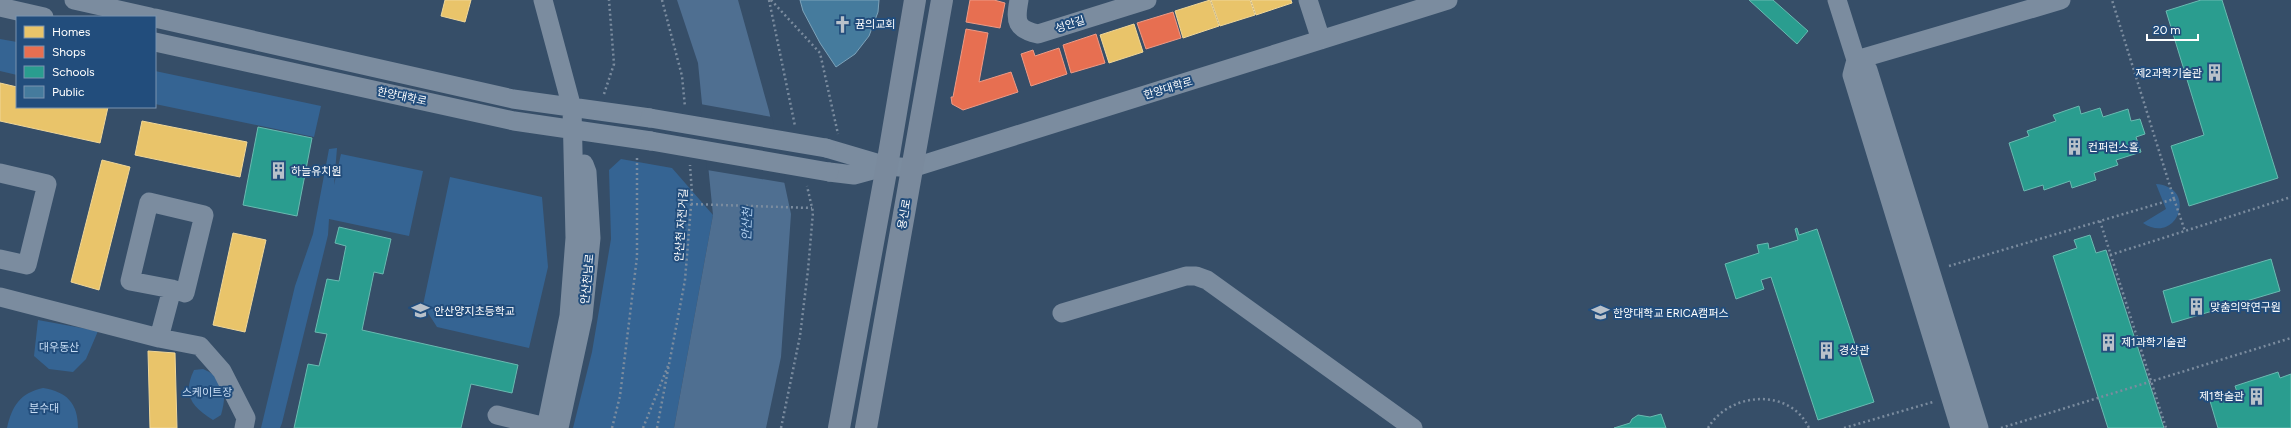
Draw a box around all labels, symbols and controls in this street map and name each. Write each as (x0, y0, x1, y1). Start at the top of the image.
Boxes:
church icon: 뀸의교회 (832, 14, 852, 34)
street label: 성안길 (1054, 14, 1087, 35)
legend (16, 16, 156, 108)
scale bar (2147, 16, 2198, 42)
place label: 뀸의교회 (855, 18, 895, 31)
text: 20 m (2153, 23, 2181, 37)
text: Homes (52, 25, 91, 39)
text: Shops (52, 45, 86, 59)
building icon: 제2과학기술관 (2205, 63, 2225, 83)
text: Schools (52, 65, 95, 79)
place label: 제2과학기술관 (2135, 67, 2202, 80)
street label: 한양대학로 (1142, 75, 1194, 102)
text: Public (52, 85, 85, 99)
street label: 한양대학로 (376, 85, 428, 108)
building icon: 컨퍼런스홀 (2065, 137, 2085, 157)
place label: 컨퍼런스홀 (2088, 141, 2139, 154)
building icon: 하늘유치원 (268, 161, 288, 181)
place label: 하늘유치원 (291, 165, 342, 178)
street label: 안산천 자전거길 (672, 188, 691, 262)
street label: 용신로 (895, 198, 914, 230)
water label: 안산천 (739, 205, 755, 241)
street label: 안산천남로 (578, 253, 597, 305)
building icon: 맞춤의약연구원 (2187, 297, 2207, 317)
school or university icon: 안산양지초등학교 (411, 301, 431, 321)
place label: 맞춤의약연구원 (2210, 301, 2281, 314)
school or university icon: 한양대학교 ERICA캠퍼스 (1590, 303, 1610, 323)
place label: 안산양지초등학교 (434, 305, 515, 318)
place label: 한양대학교 ERICA캠퍼스 (1613, 307, 1728, 320)
building icon: 제1과학기술관 (2098, 332, 2118, 352)
place label: 제1과학기술관 (2121, 336, 2186, 349)
building icon: 경상관 (1816, 340, 1836, 360)
park label: 대우동산 (39, 341, 79, 354)
place label: 경상관 (1839, 344, 1869, 357)
park label: 스케이트장 (182, 386, 232, 399)
building icon: 제1학술관 (2247, 386, 2267, 406)
place label: 제1학술관 (2199, 390, 2244, 403)
park label: 분수대 (29, 402, 59, 415)

